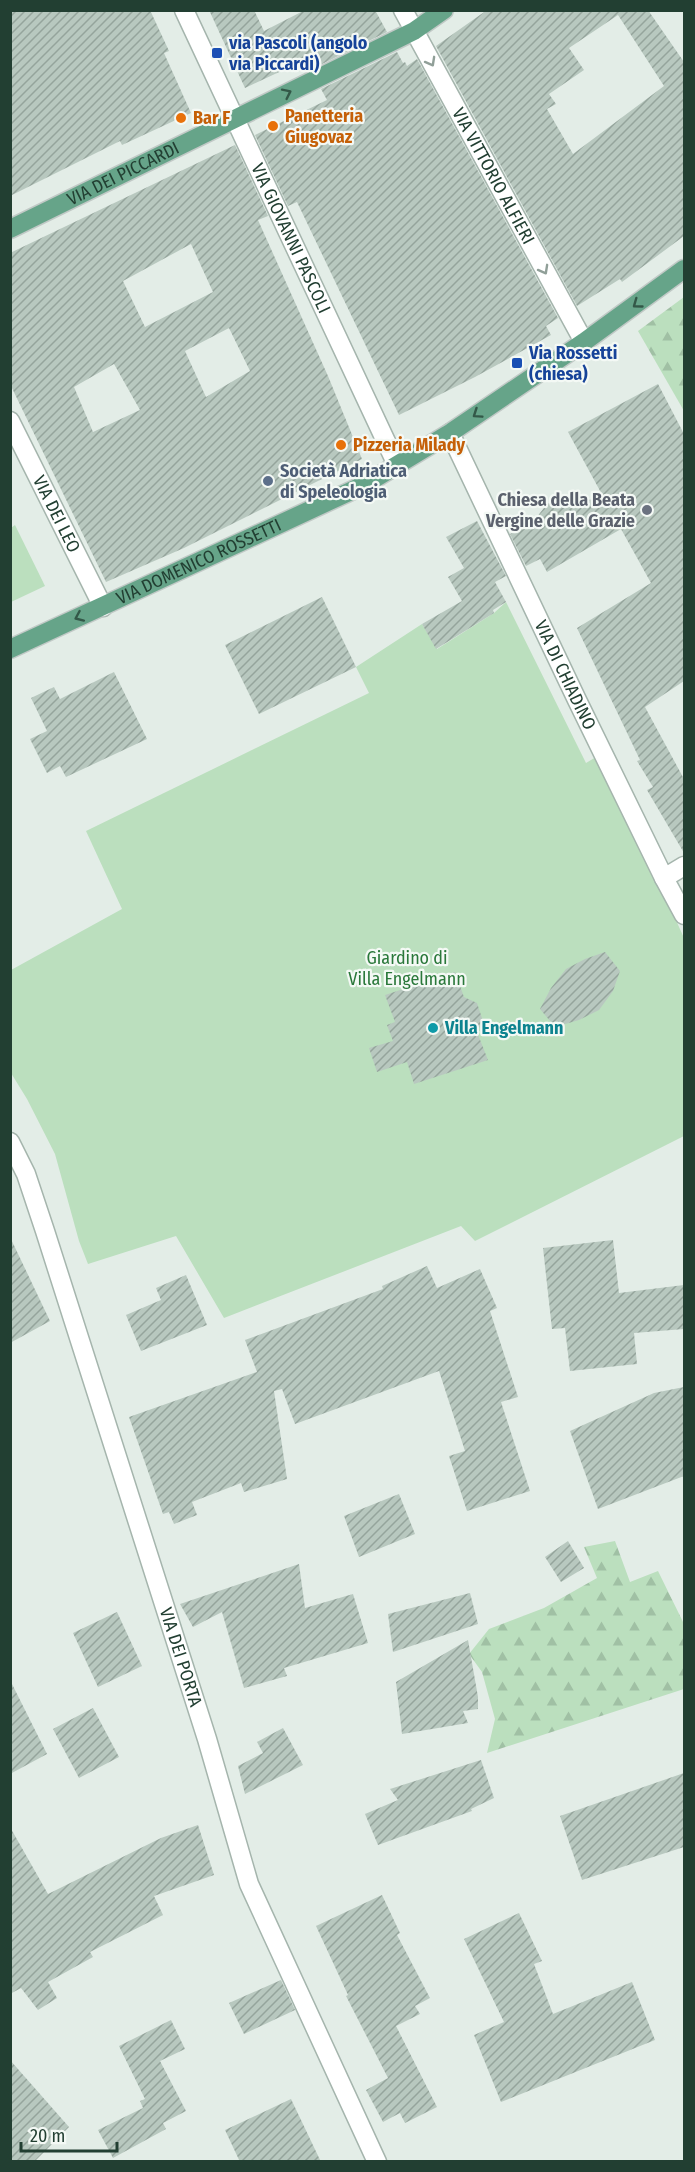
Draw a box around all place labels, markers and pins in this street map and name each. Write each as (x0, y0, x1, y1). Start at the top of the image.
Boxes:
place label: via Pascoli (angolo via Piccardi) (228, 32, 368, 75)
marker: via Pascoli (angolo via Piccardi) (210, 46, 224, 60)
place label: Panetteria Giugovaz (285, 105, 363, 148)
place label: Bar F (193, 107, 230, 129)
marker: Bar F (174, 111, 188, 125)
marker: Panetteria Giugovaz (266, 119, 280, 133)
place label: Via Rossetti (chiesa) (528, 342, 617, 385)
marker: Via Rossetti (chiesa) (510, 356, 524, 370)
place label: Pizzeria Milady (353, 434, 466, 456)
marker: Pizzeria Milady (334, 438, 348, 452)
place label: Società Adriatica di Speleologia (280, 460, 407, 503)
marker: Società Adriatica di Speleologia (261, 474, 275, 488)
place label: Chiesa della Beata Vergine delle Grazie (485, 489, 635, 532)
marker: Chiesa della Beata Vergine delle Grazie (640, 503, 654, 517)
place label: Villa Engelmann (444, 1017, 563, 1039)
marker: Villa Engelmann (426, 1021, 440, 1035)

